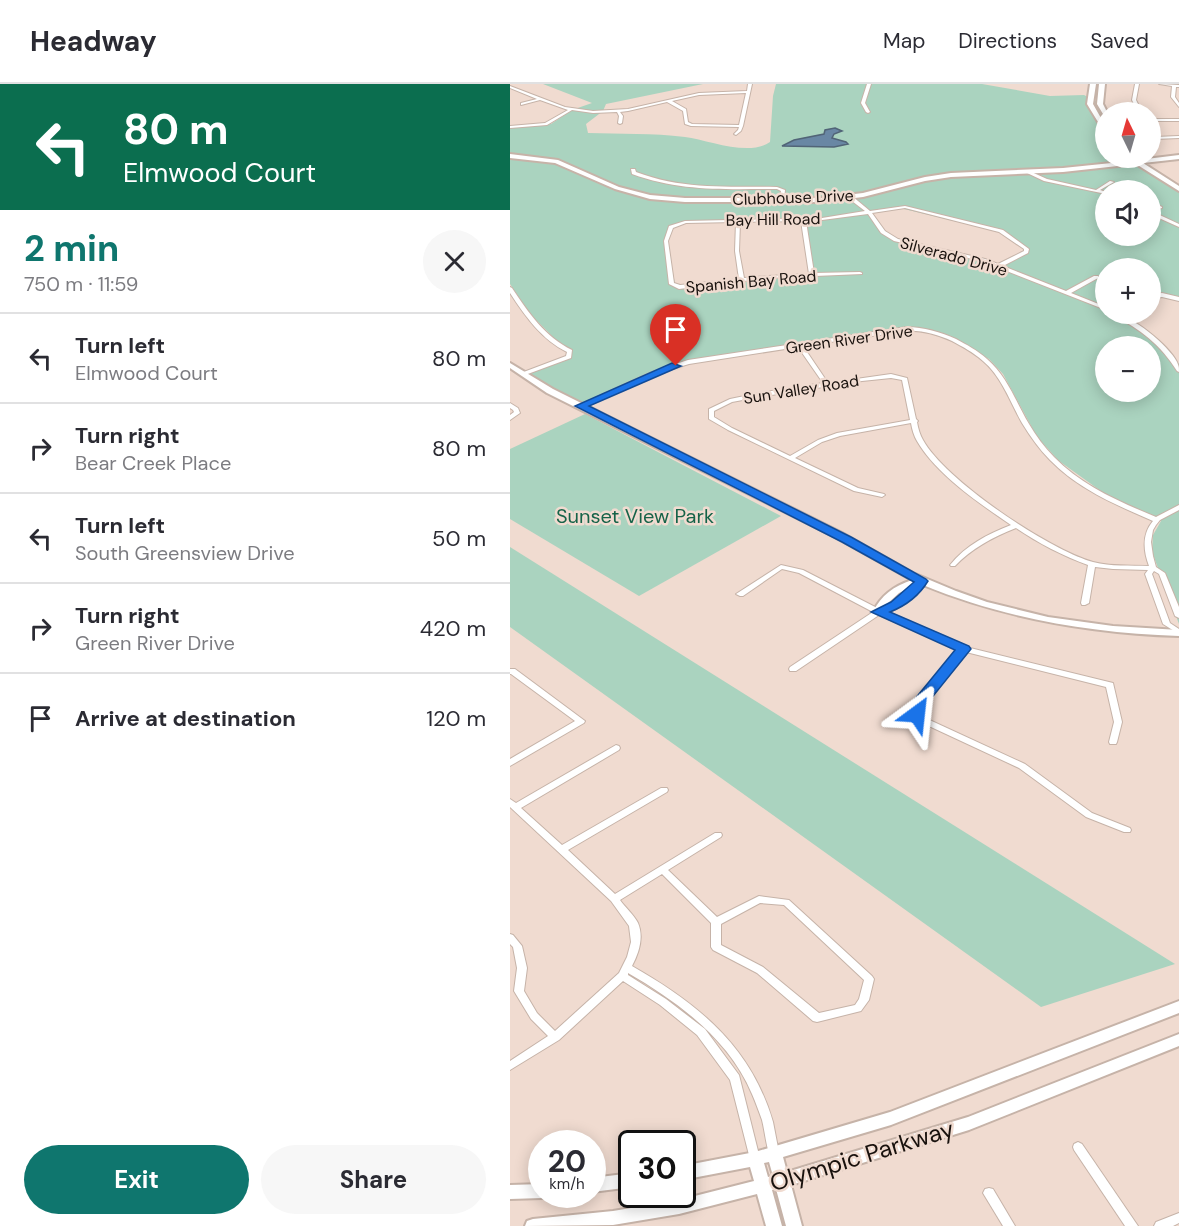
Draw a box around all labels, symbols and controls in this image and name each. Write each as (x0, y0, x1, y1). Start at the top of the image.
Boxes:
text: Headway (30, 23, 157, 60)
text: Map (883, 27, 925, 55)
text: Directions (958, 27, 1057, 55)
text: Saved (1090, 27, 1149, 55)
text: 80 m (123, 102, 229, 157)
north arrow (1095, 102, 1161, 168)
map controls (1095, 102, 1161, 402)
icon: left (24, 108, 102, 186)
text: Elmwood Court (123, 155, 316, 190)
button: sound (1095, 180, 1161, 246)
street label: Clubhouse Drive (732, 185, 854, 210)
street label: Bay Hill Road (726, 208, 821, 231)
text: 2 min (24, 225, 119, 272)
button: close (423, 230, 486, 293)
street label: Silverado Drive (898, 232, 1010, 281)
button: + (1095, 258, 1161, 324)
street label: Spanish Bay Road (685, 265, 817, 298)
text: 750 m · 11:59 (24, 271, 138, 297)
pin (650, 304, 701, 366)
icon: arrive (659, 313, 692, 346)
street label: Green River Drive (784, 320, 914, 359)
text: Turn left (75, 331, 165, 360)
button: − (1095, 336, 1161, 402)
icon: left (24, 342, 57, 375)
text: 80 m (432, 344, 486, 373)
text: Elmwood Court (75, 360, 218, 386)
street label: Sun Valley Road (742, 370, 860, 409)
text: Turn right (75, 421, 180, 450)
icon: right (24, 432, 57, 465)
text: 80 m (432, 434, 486, 463)
text: Bear Creek Place (75, 450, 231, 476)
park label: Sunset View Park (556, 503, 714, 529)
text: Turn left (75, 511, 165, 540)
icon: left (24, 522, 57, 555)
text: 50 m (432, 524, 486, 553)
text: South Greensview Drive (75, 540, 295, 566)
text: Turn right (75, 601, 180, 630)
icon: right (24, 612, 57, 645)
text: 420 m (420, 614, 486, 643)
text: Green River Drive (75, 630, 235, 656)
position arrow (885, 682, 949, 746)
icon: arrive (24, 702, 57, 735)
text: Arrive at destination (75, 704, 296, 733)
text: 120 m (426, 704, 486, 733)
street label: Olympic Parkway (766, 1113, 958, 1198)
speed limit sign: 30 (618, 1130, 696, 1208)
text: 20 (548, 1142, 586, 1181)
button: Exit (24, 1145, 249, 1214)
button: Share (261, 1145, 486, 1214)
text: km/h (549, 1174, 585, 1194)

